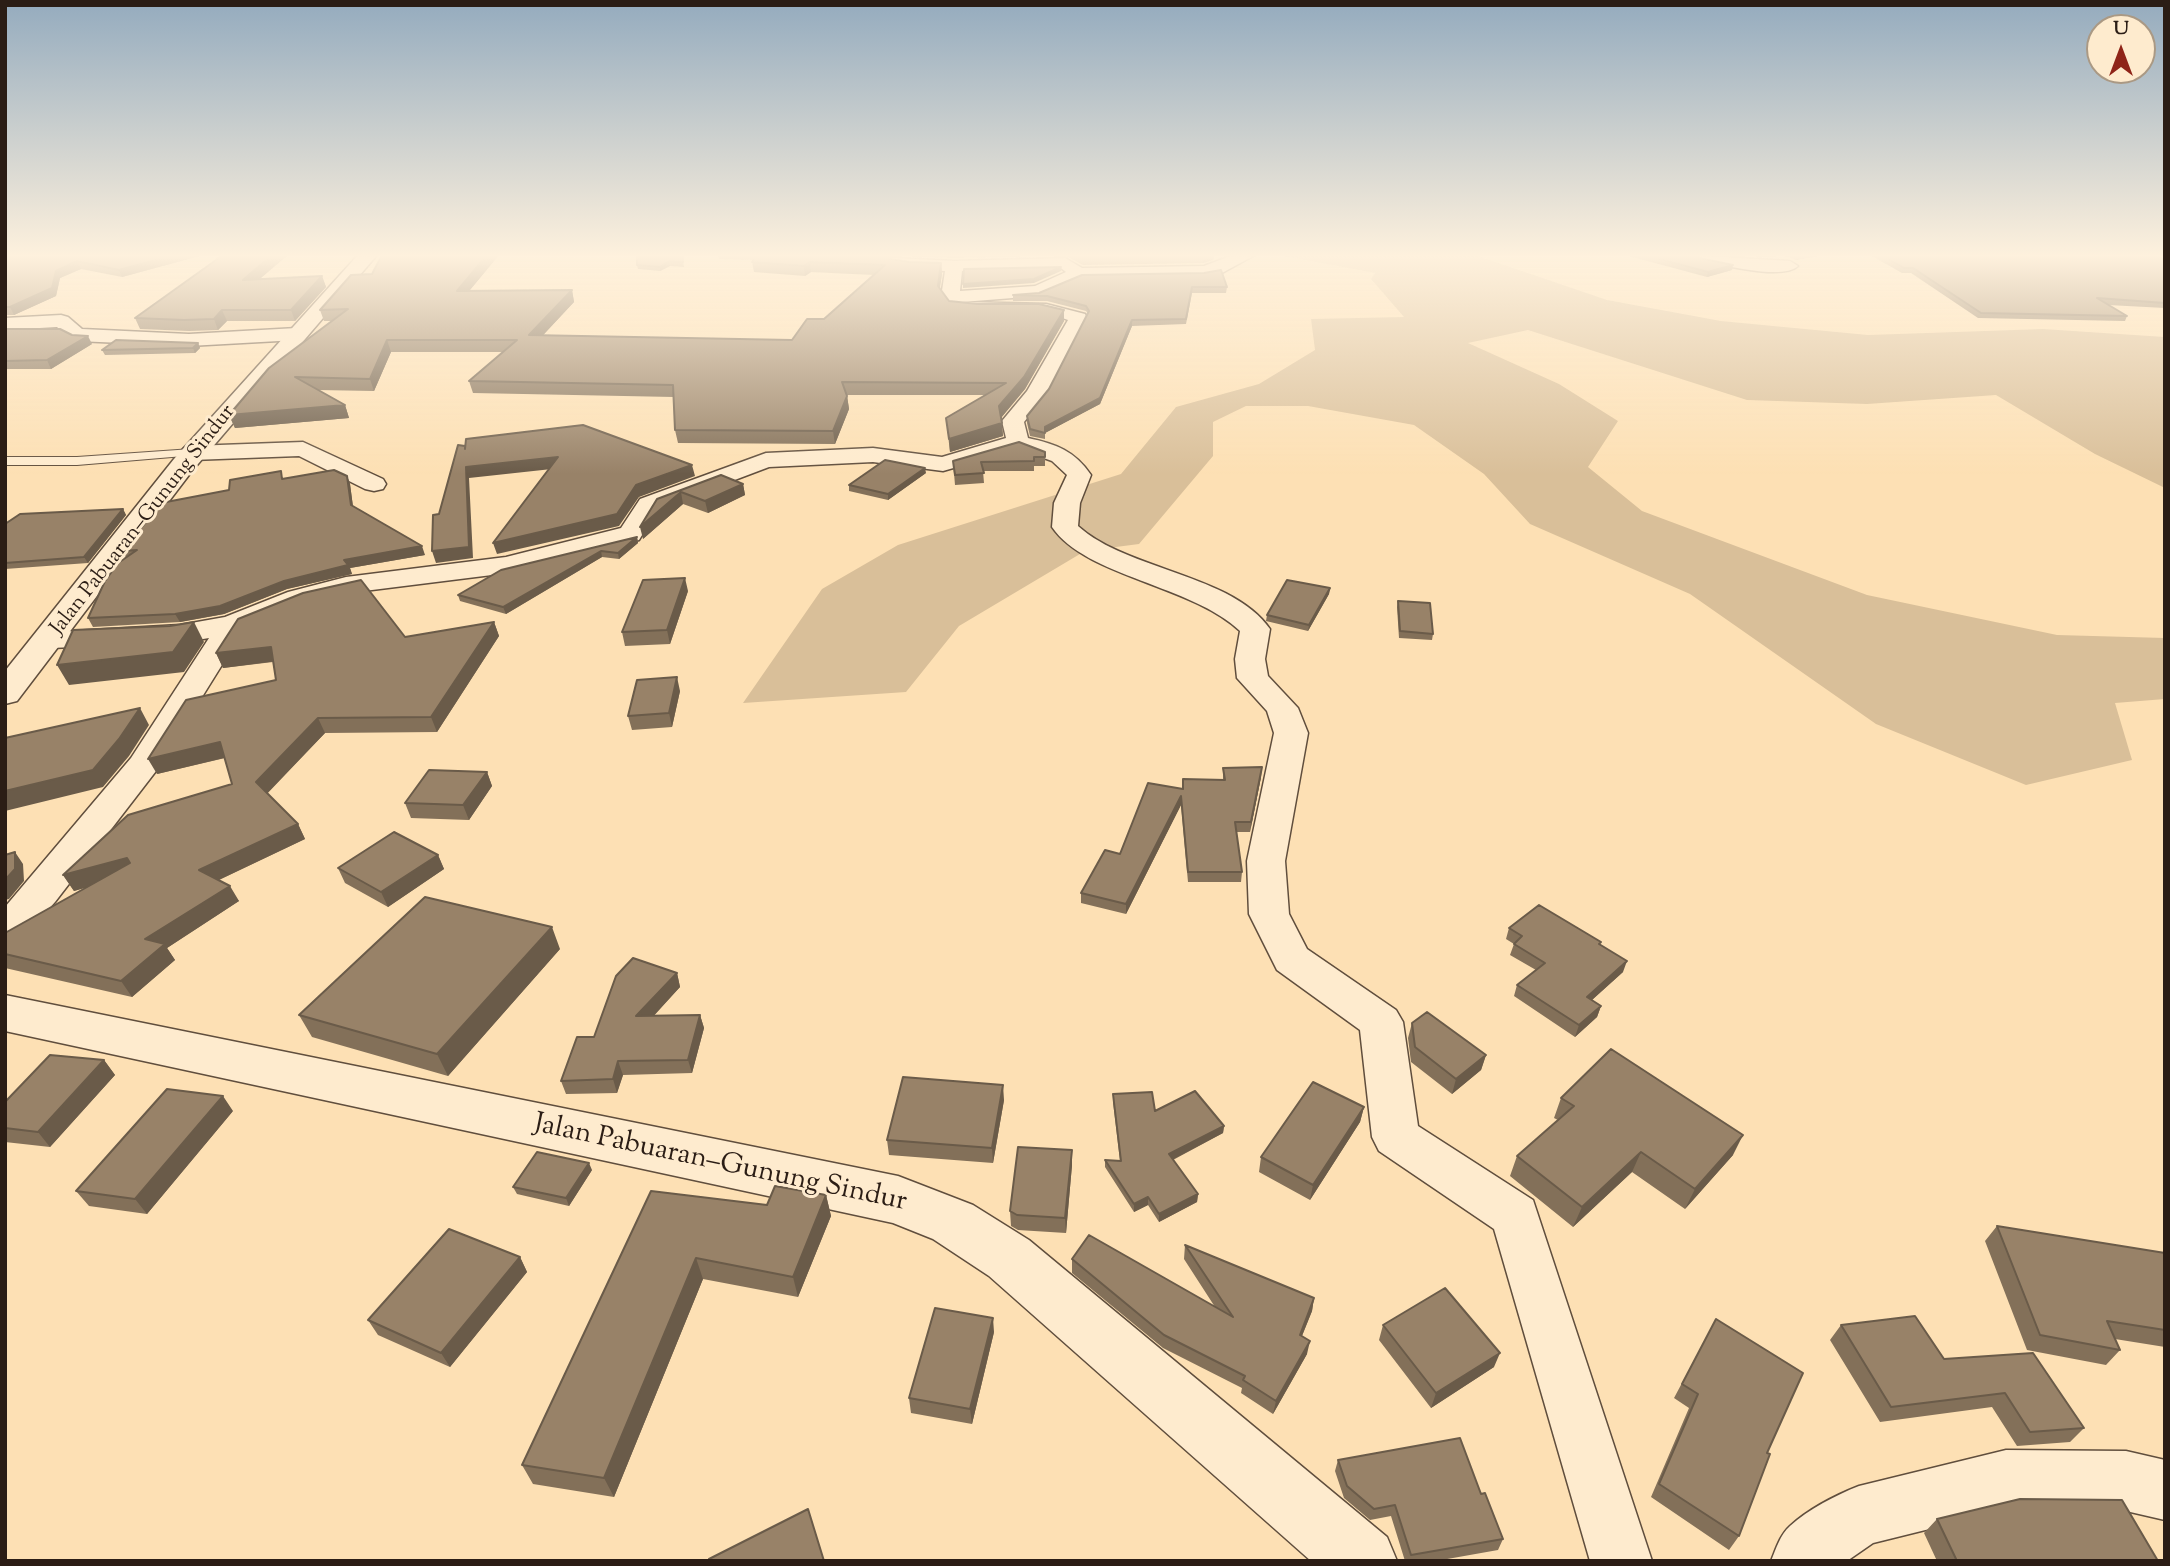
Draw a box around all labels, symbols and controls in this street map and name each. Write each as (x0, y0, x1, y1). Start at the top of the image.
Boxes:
north arrow (2086, 14, 2156, 84)
text: U (2113, 16, 2129, 43)
street label: Jalan Pabuaran–Gunung Sindur (46, 401, 242, 641)
street label: Jalan Pabuaran–Gunung Sindur (531, 1109, 909, 1221)

